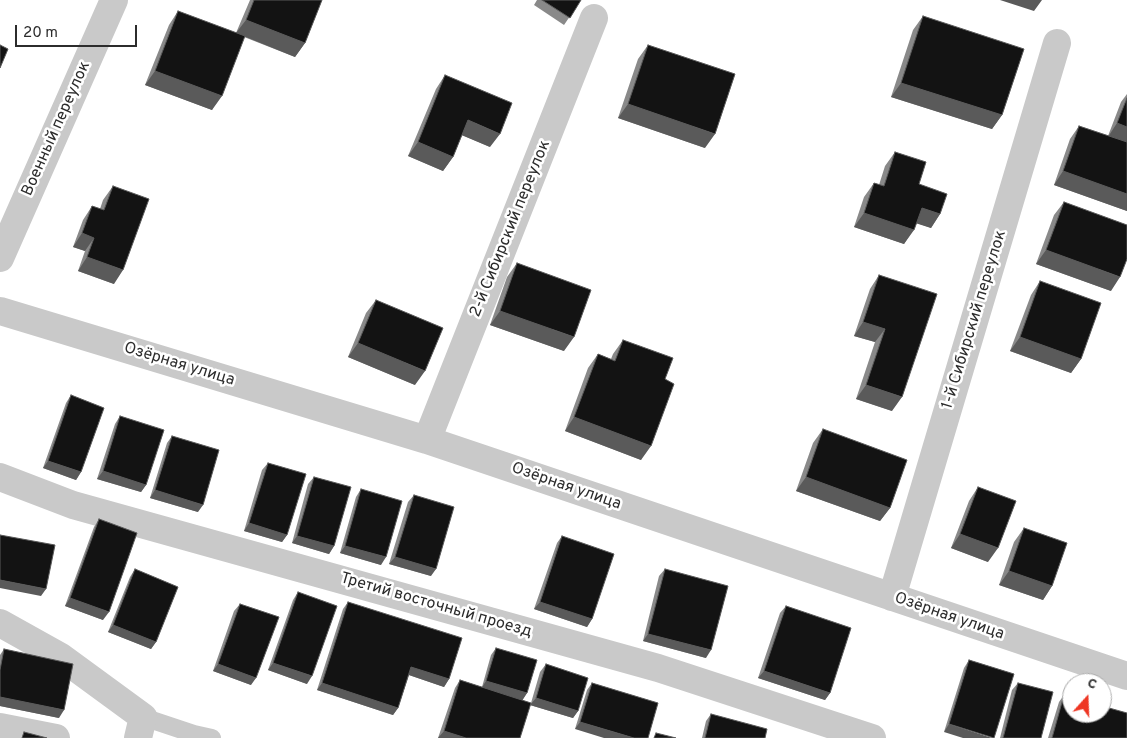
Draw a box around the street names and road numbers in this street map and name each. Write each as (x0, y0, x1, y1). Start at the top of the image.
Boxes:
street label: Военный переулок (19, 59, 95, 199)
street label: 2-й Сибирский переулок (467, 138, 555, 320)
street label: 1-й Сибирский переулок (939, 228, 1011, 412)
street label: Озёрная улица (121, 339, 237, 391)
street label: Озёрная улица (509, 459, 623, 515)
street label: Третий восточный проезд (338, 569, 534, 643)
street label: Озёрная улица (892, 589, 1006, 645)

